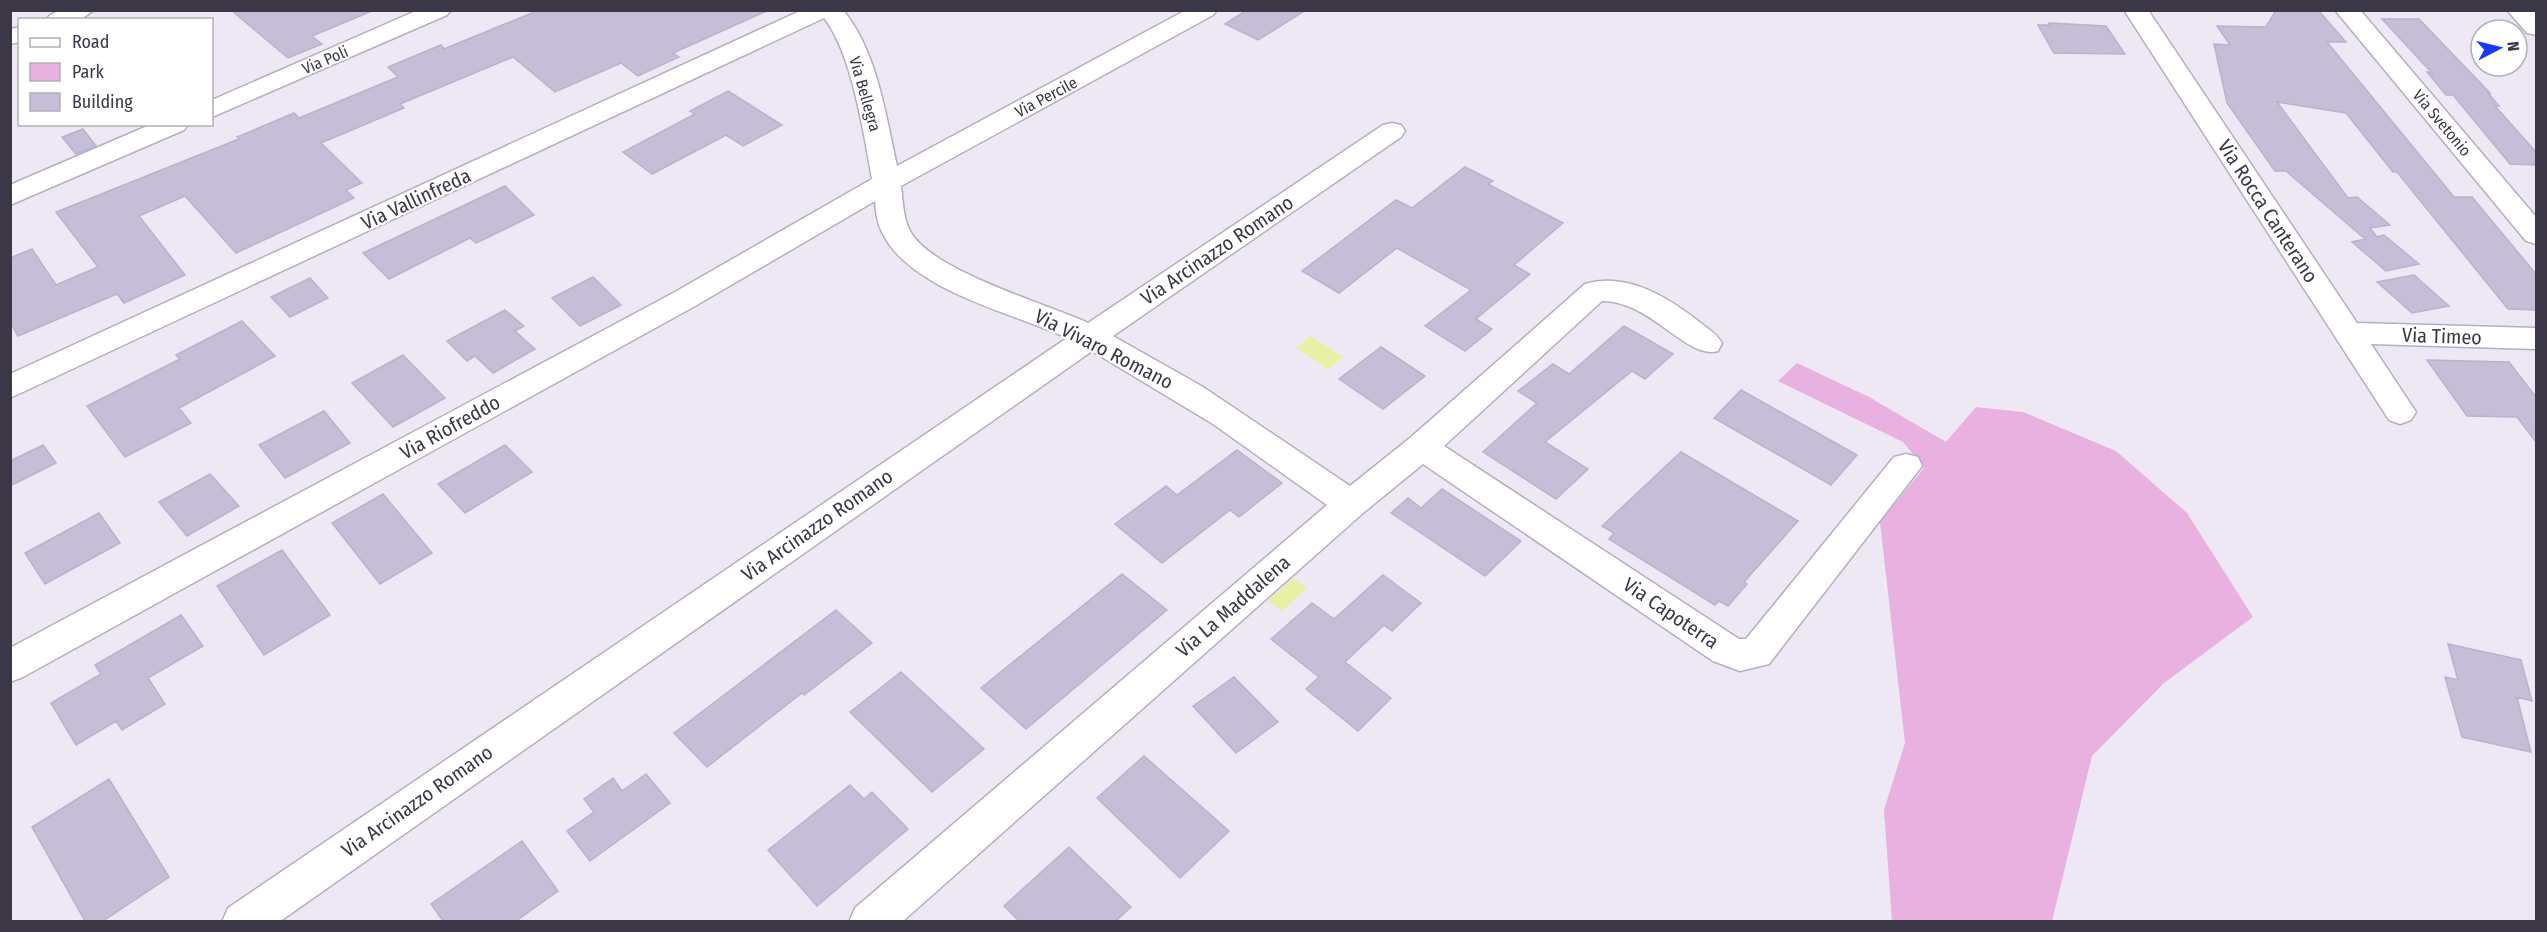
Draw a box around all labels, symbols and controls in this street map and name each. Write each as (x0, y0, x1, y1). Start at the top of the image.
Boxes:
legend (18, 18, 213, 126)
north arrow (2469, 18, 2529, 78)
text: Road (72, 31, 109, 53)
text: N (2503, 40, 2523, 52)
street label: Via Poli (299, 42, 351, 78)
street label: Via Bellegra (845, 54, 885, 134)
text: Park (72, 61, 105, 83)
street label: Via Percile (1012, 73, 1080, 121)
street label: Via Svetonio (2409, 86, 2475, 160)
text: Building (72, 91, 133, 113)
street label: Via Rocca Canterano (2213, 135, 2323, 287)
street label: Via Vallinfreda (358, 163, 474, 235)
street label: Via Arcinazzo Romano (1136, 190, 1298, 310)
street label: Via Vivaro Romano (1031, 304, 1177, 394)
street label: Via Timeo (2402, 323, 2482, 349)
street label: Via Riofreddo (396, 390, 504, 464)
street label: Via Arcinazzo Romano (737, 464, 897, 586)
street label: Via La Maddalena (1171, 550, 1295, 662)
street label: Via Capoterra (1619, 572, 1723, 654)
street label: Via Arcinazzo Romano (337, 740, 497, 862)

